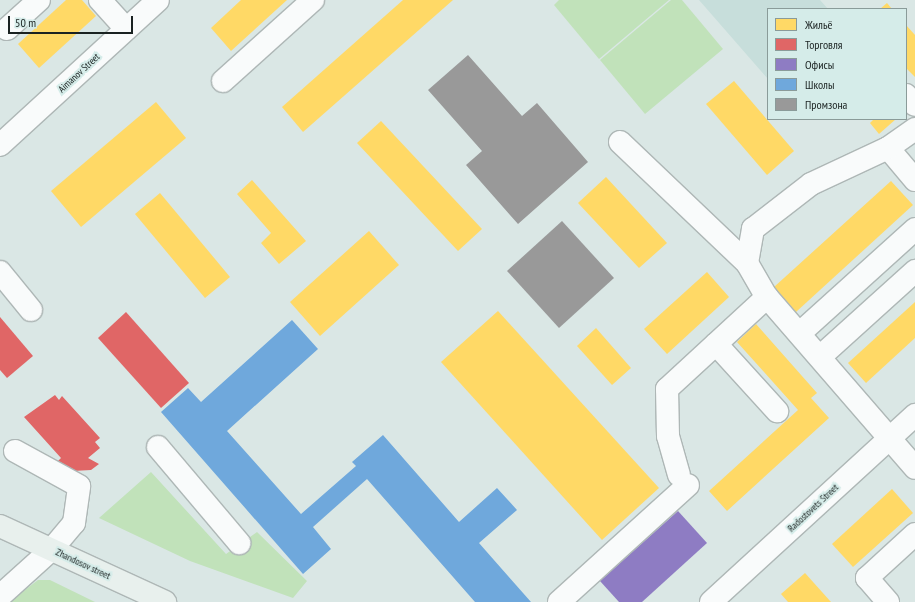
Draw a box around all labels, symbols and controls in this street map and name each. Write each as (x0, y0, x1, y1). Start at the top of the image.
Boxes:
scale bar (10, 8, 135, 34)
legend (767, 8, 907, 120)
text: 50 m (15, 15, 36, 30)
text: Жильё (805, 17, 832, 32)
text: Торговля (805, 37, 843, 52)
street label: Aimanov Street (56, 51, 102, 95)
text: Офисы (805, 57, 834, 72)
text: Школы (805, 77, 834, 92)
text: Промзона (805, 97, 847, 112)
street label: Radostovets Street (785, 482, 841, 534)
street label: Zhandosov street (54, 546, 112, 582)

